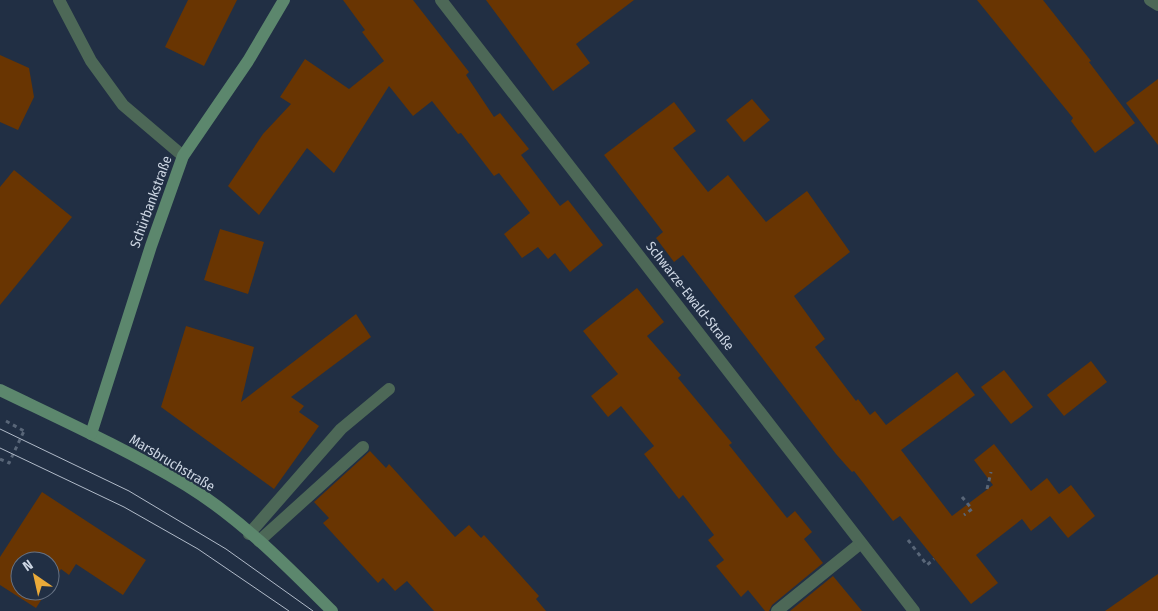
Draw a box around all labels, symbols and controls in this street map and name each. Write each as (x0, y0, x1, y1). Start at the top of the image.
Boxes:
street label: Schürbankstraße (126, 154, 176, 250)
street label: Schwarze-Ewald-Straße (642, 238, 738, 354)
street label: Marsbruchstraße (126, 431, 218, 495)
north arrow (10, 551, 60, 601)
text: N (20, 556, 36, 575)

